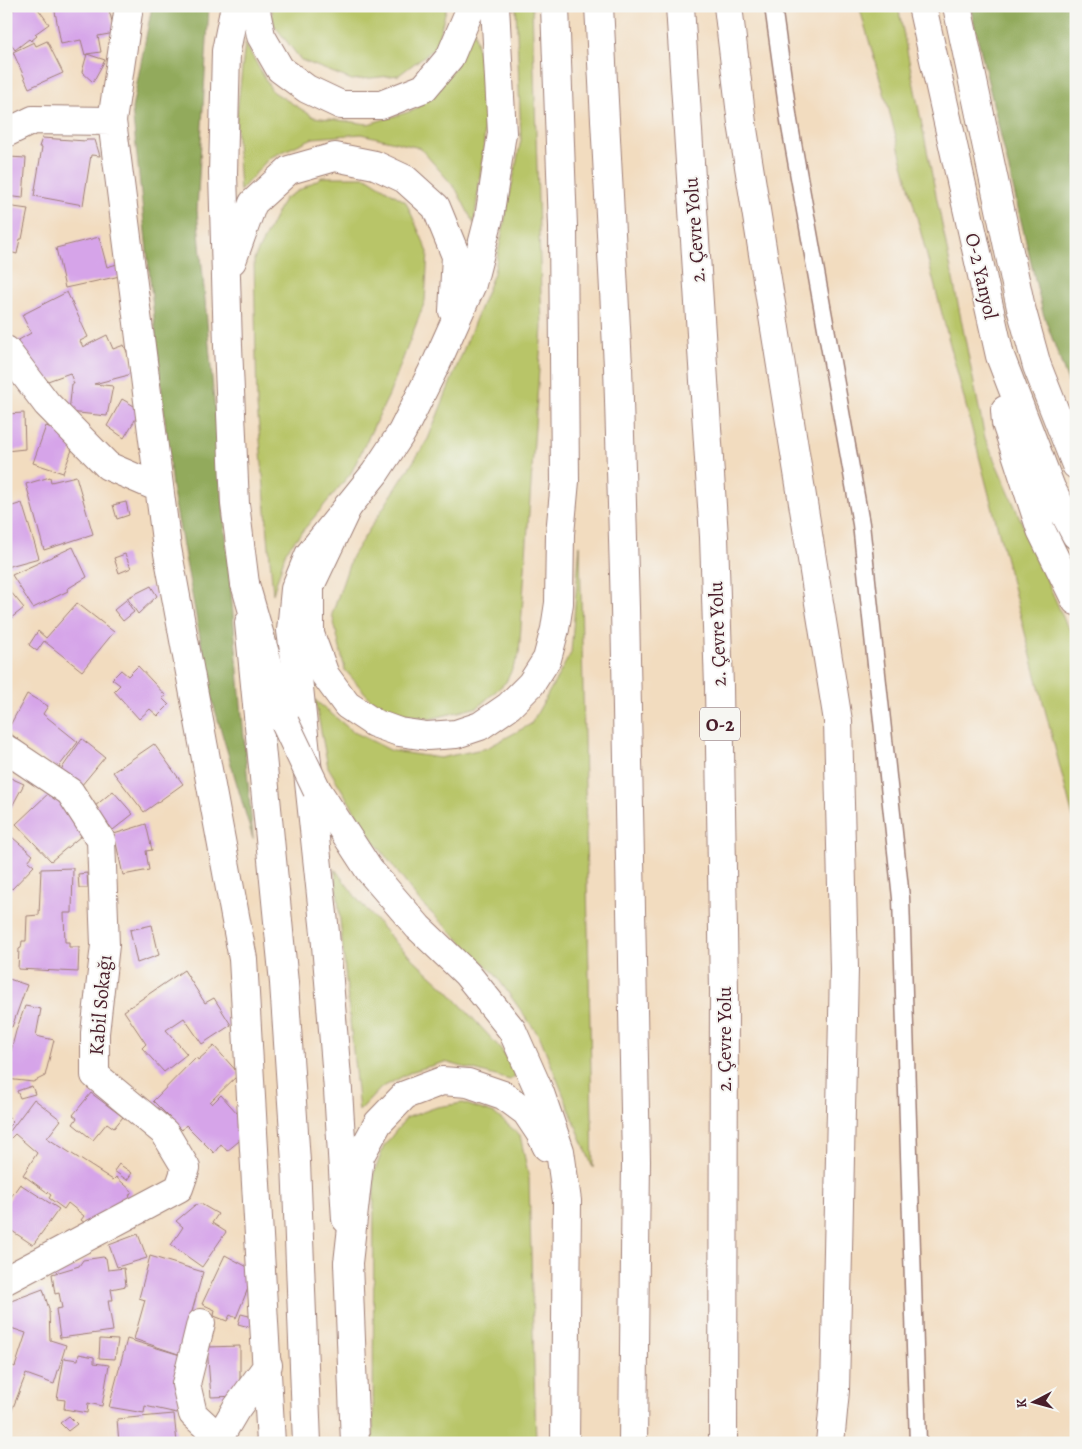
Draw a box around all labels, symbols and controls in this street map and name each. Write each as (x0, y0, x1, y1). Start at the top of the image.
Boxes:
street label: 2. Çevre Yolu (677, 176, 712, 283)
street label: O-2 Yanyol (958, 230, 1005, 322)
street label: 2. Çevre Yolu (702, 581, 733, 687)
road number: O-2 (700, 708, 740, 741)
street label: Kabil Sokağı (83, 954, 118, 1057)
street label: 2. Çevre Yolu (711, 986, 738, 1092)
north arrow (1010, 1376, 1060, 1426)
text: K (1012, 1397, 1031, 1409)

